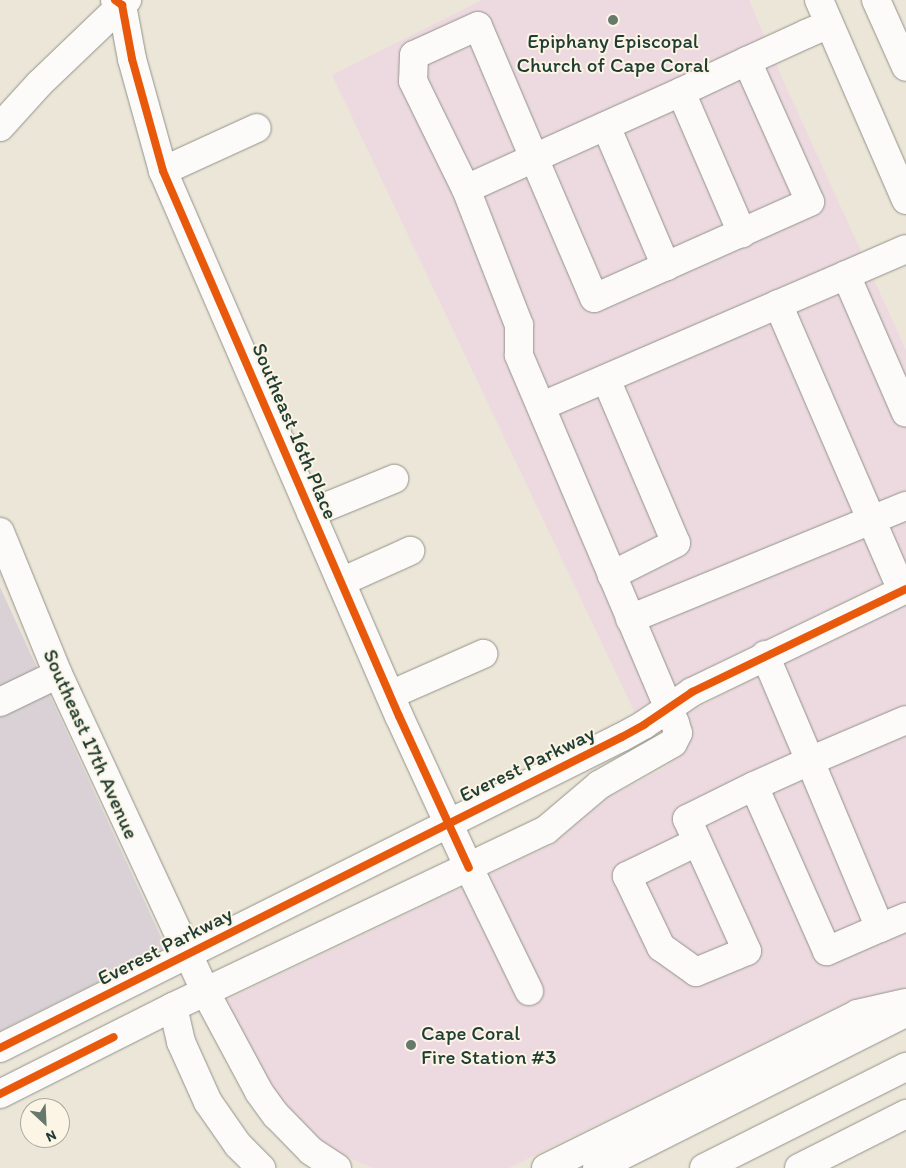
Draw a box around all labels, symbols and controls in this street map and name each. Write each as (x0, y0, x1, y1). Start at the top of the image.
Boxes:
marker: Epiphany Episcopal Church of Cape Coral (607, 14, 619, 26)
place label: Epiphany Episcopal Church of Cape Coral (517, 28, 709, 78)
street label: Southeast 16th Place (247, 339, 343, 523)
street label: Southeast 17th Avenue (38, 645, 144, 843)
street label: Everest Parkway (455, 720, 599, 808)
street label: Everest Parkway (94, 901, 236, 991)
place label: Cape Coral Fire Station #3 (421, 1020, 556, 1070)
marker: Cape Coral Fire Station #3 (405, 1039, 417, 1051)
north arrow (20, 1098, 70, 1148)
text: N (43, 1126, 59, 1146)

